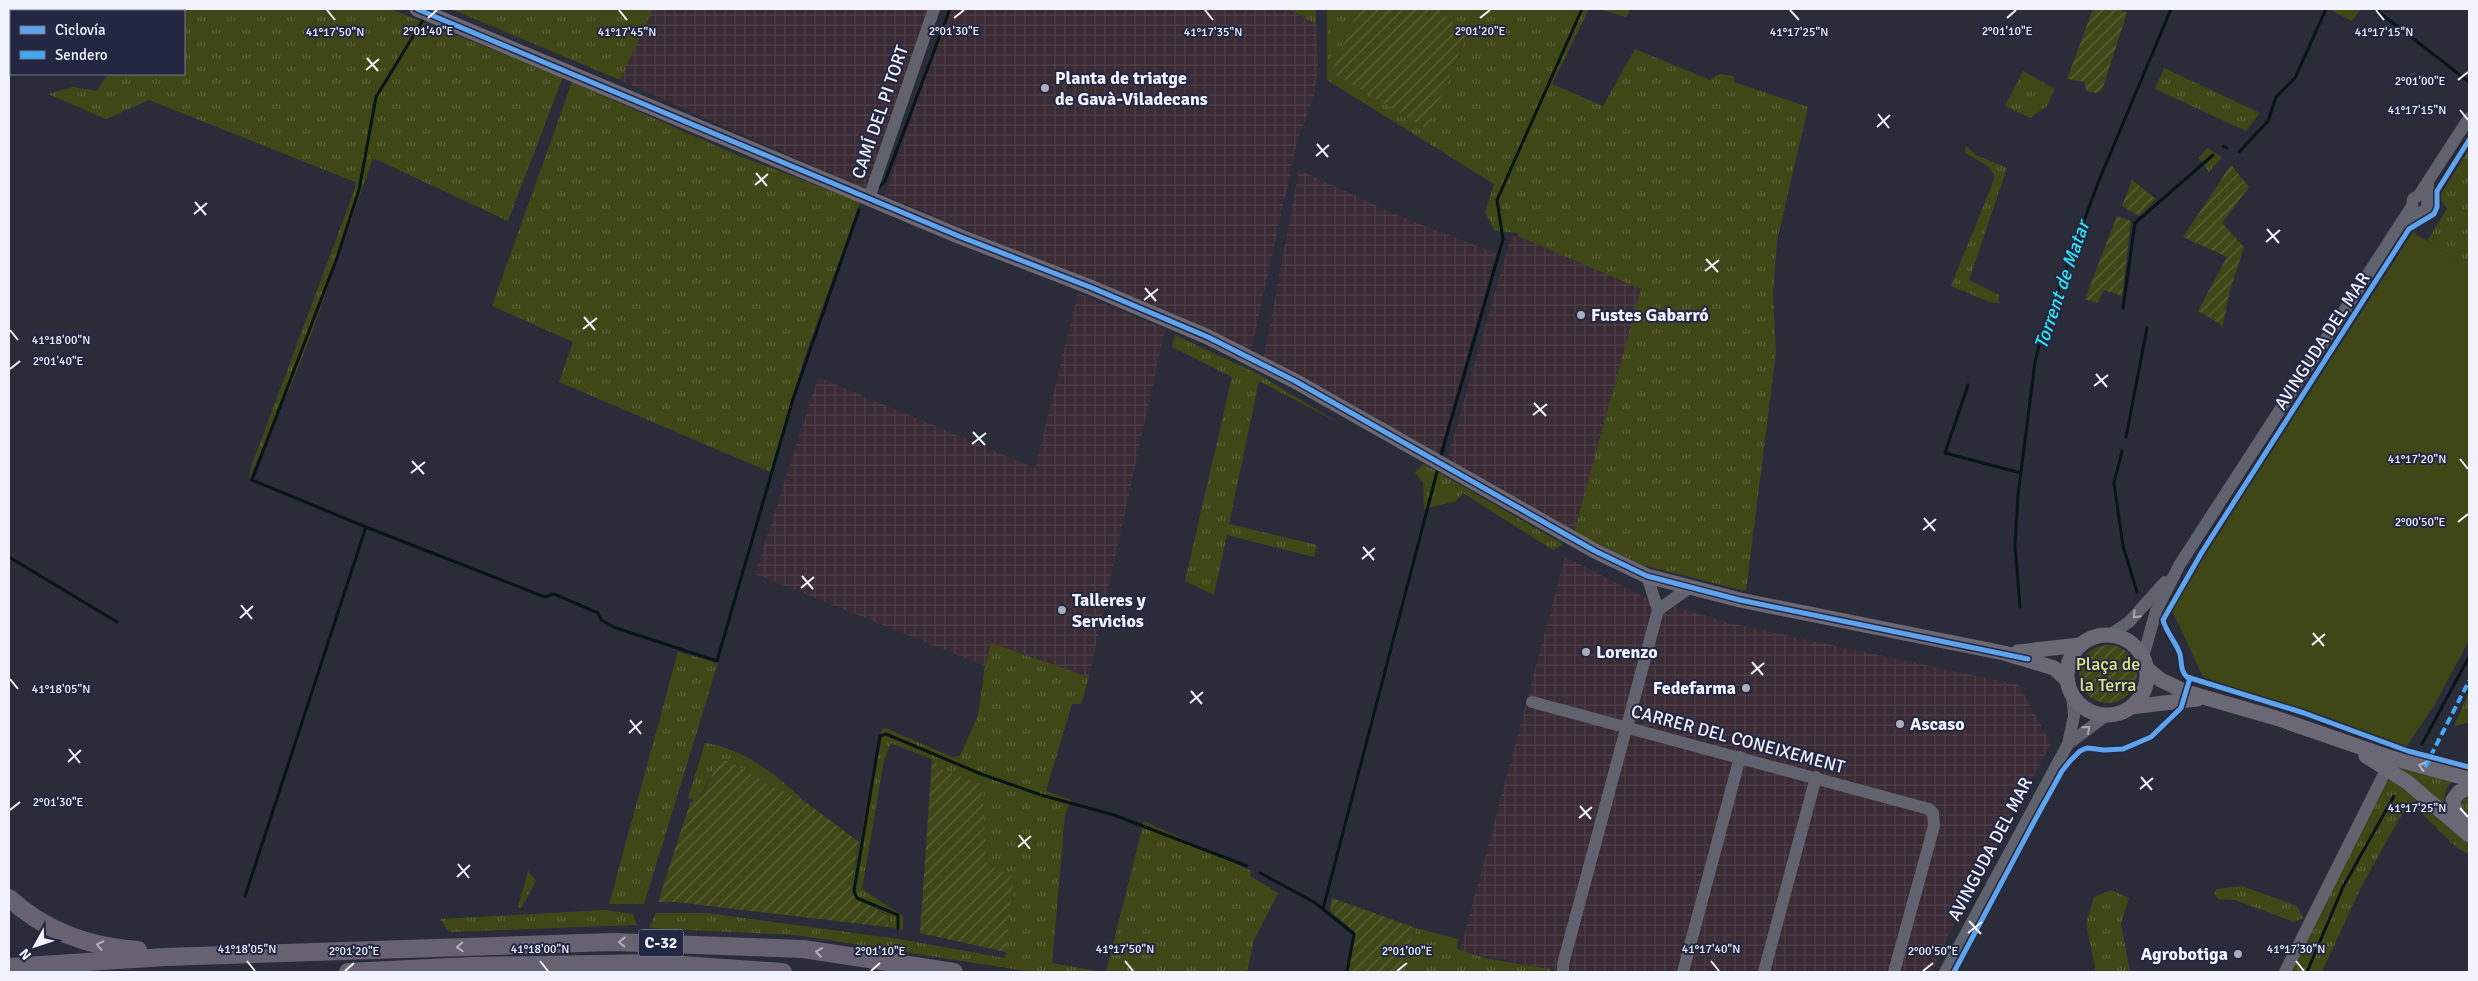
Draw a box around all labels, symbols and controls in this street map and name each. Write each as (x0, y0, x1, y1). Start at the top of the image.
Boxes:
legend (10, 10, 185, 75)
text: Ciclovía (55, 21, 106, 39)
text: 2°01'40"E (403, 24, 454, 39)
text: 2°01'30"E (929, 24, 980, 39)
text: 2°01'20"E (1455, 24, 1506, 39)
text: 2°01'10"E (1982, 24, 2033, 39)
text: 41°17'50"N (306, 25, 364, 40)
text: 41°17'45"N (598, 25, 656, 40)
text: 41°17'35"N (1184, 25, 1242, 40)
text: 41°17'25"N (1770, 25, 1828, 40)
text: 41°17'15"N (2355, 25, 2413, 40)
street label: CAMÍ DEL PI TORT (847, 42, 913, 182)
text: Sendero (55, 46, 108, 64)
place label: Planta de triatge de Gavà-Viladecans (1055, 67, 1208, 110)
text: 2°01'00"E (2395, 74, 2446, 89)
marker: Planta de triatge de Gavà-Viladecans (1039, 82, 1051, 94)
text: 41°17'15"N (2388, 103, 2446, 118)
water label: Torrent de Matar (2029, 215, 2096, 352)
street label: AVINGUDA DEL MAR (2269, 268, 2375, 414)
place label: Fustes Gabarró (1591, 304, 1709, 326)
marker: Fustes Gabarró (1575, 309, 1587, 321)
text: 41°18'00"N (32, 333, 90, 348)
text: 2°01'40"E (33, 354, 84, 369)
text: 41°17'20"N (2388, 452, 2446, 467)
text: 2°00'50"E (2395, 515, 2446, 530)
place label: Talleres y Servicios (1072, 589, 1146, 632)
marker: Talleres y Servicios (1056, 604, 1068, 616)
one-way arrow (2133, 609, 2142, 618)
place label: Lorenzo (1596, 641, 1658, 663)
marker: Lorenzo (1580, 646, 1592, 658)
park label: Plaça de la Terra (2076, 653, 2140, 696)
place label: Fedefarma (1653, 677, 1736, 699)
text: 41°18'05"N (32, 682, 90, 697)
marker: Fedefarma (1740, 682, 1752, 694)
street label: CARRER DEL CONEIXEMENT (1629, 700, 1847, 778)
place label: Ascaso (1910, 713, 1965, 735)
marker: Ascaso (1894, 718, 1906, 730)
one-way arrow (2081, 726, 2090, 735)
one-way arrow (2418, 761, 2427, 772)
street label: AVINGUDA DEL MAR (1943, 773, 2037, 925)
text: 2°01'30"E (33, 795, 84, 810)
text: 41°17'25"N (2388, 801, 2446, 816)
north arrow (10, 921, 60, 971)
road number: C-32 (638, 930, 684, 956)
one-way arrow (618, 937, 626, 947)
one-way arrow (95, 940, 104, 951)
one-way arrow (456, 941, 464, 952)
text: 41°18'05"N (218, 942, 276, 957)
text: 41°18'00"N (511, 942, 569, 957)
text: 41°17'50"N (1096, 942, 1154, 957)
text: 41°17'40"N (1682, 942, 1740, 957)
text: 41°17'30"N (2267, 942, 2325, 957)
place label: Agrobotiga (2141, 943, 2228, 965)
text: 2°01'20"E (329, 944, 380, 959)
text: 2°01'10"E (855, 944, 906, 959)
text: 2°01'00"E (1382, 944, 1433, 959)
text: 2°00'50"E (1908, 944, 1959, 959)
text: N (16, 945, 35, 963)
one-way arrow (815, 947, 824, 957)
marker: Agrobotiga (2232, 948, 2244, 960)

